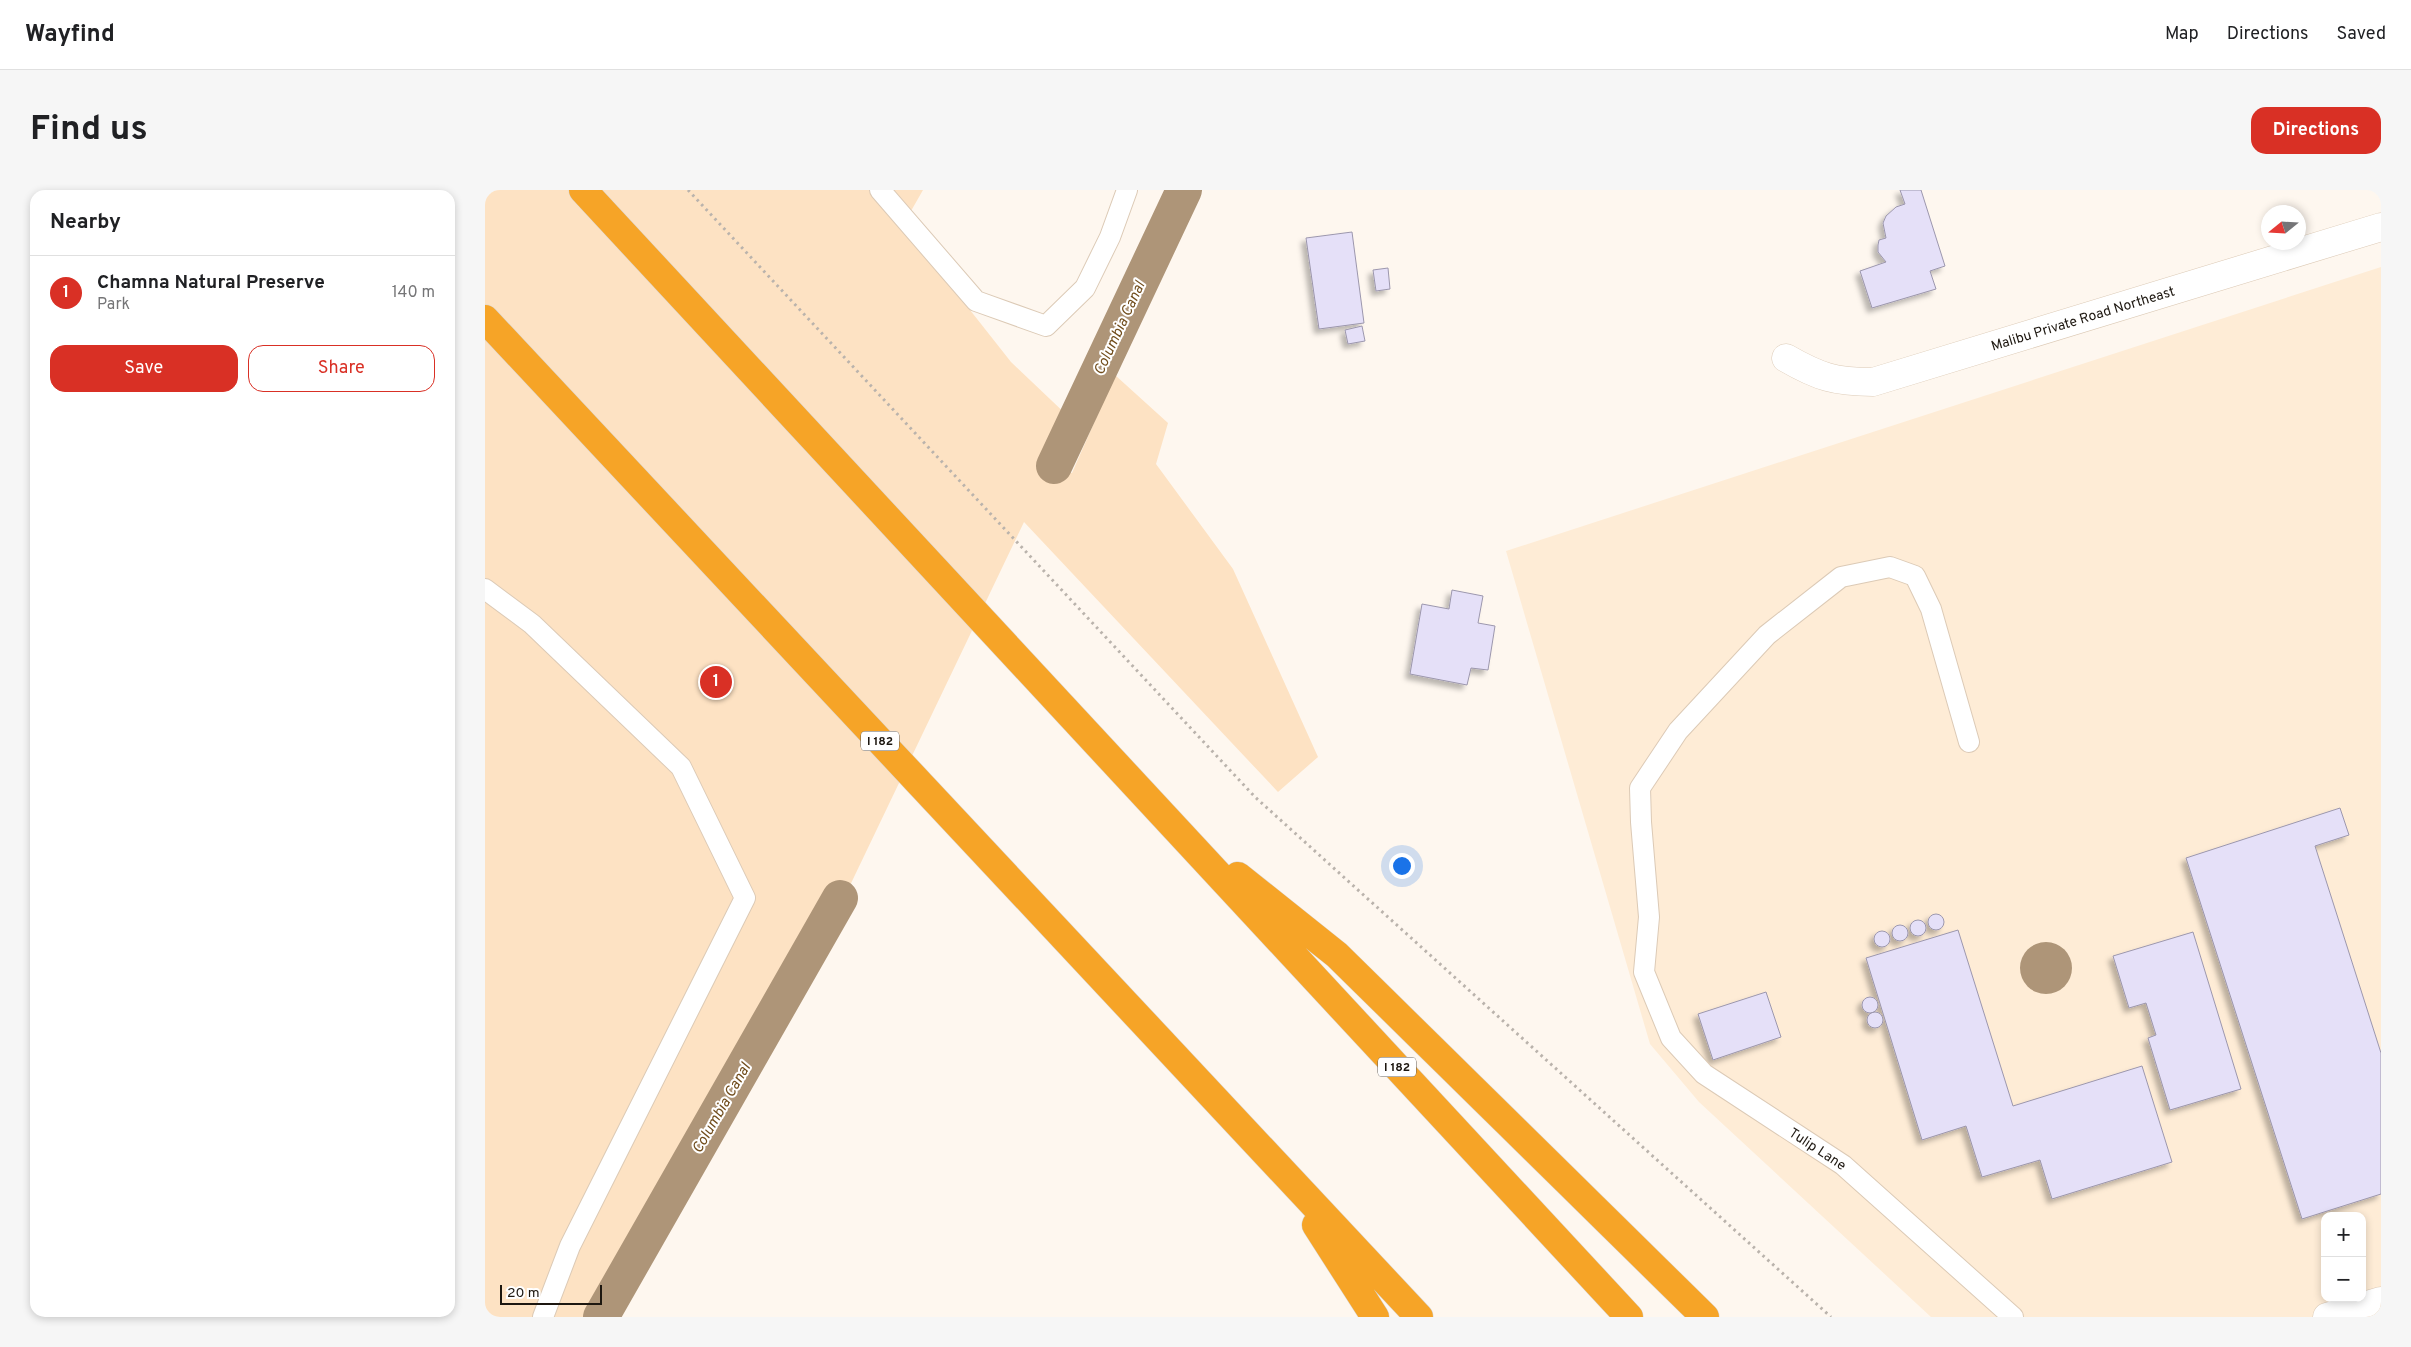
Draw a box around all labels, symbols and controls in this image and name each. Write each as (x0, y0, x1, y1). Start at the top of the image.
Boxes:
text: Wayfind (25, 20, 115, 50)
text: Map (2165, 23, 2199, 46)
text: Directions (2227, 23, 2309, 46)
text: Saved (2337, 23, 2386, 46)
button: Directions (2251, 107, 2381, 154)
text: Find us (30, 108, 148, 152)
north arrow (2261, 205, 2306, 250)
text: Nearby (50, 209, 121, 236)
text: Chamna Natural Preserve (97, 271, 325, 295)
water label: Columbia Canal (1090, 278, 1151, 378)
text: 1 (63, 283, 69, 303)
text: 140 m (392, 283, 435, 303)
street label: Malibu Private Road Northeast (1989, 283, 2177, 355)
text: Park (97, 295, 130, 315)
button: Save (50, 345, 238, 392)
button: Share (248, 345, 435, 392)
pin: 1 (700, 663, 732, 701)
road number: I 182 (861, 732, 899, 750)
your location (1389, 853, 1415, 879)
road number: I 182 (1378, 1058, 1416, 1076)
water label: Columbia Canal (689, 1059, 756, 1157)
street label: Tulip Lane (1785, 1125, 1849, 1175)
map controls (2321, 1212, 2366, 1302)
button: + (2321, 1212, 2366, 1257)
button: − (2321, 1257, 2366, 1302)
scale bar (500, 1282, 603, 1305)
text: 20 m (507, 1285, 540, 1302)

